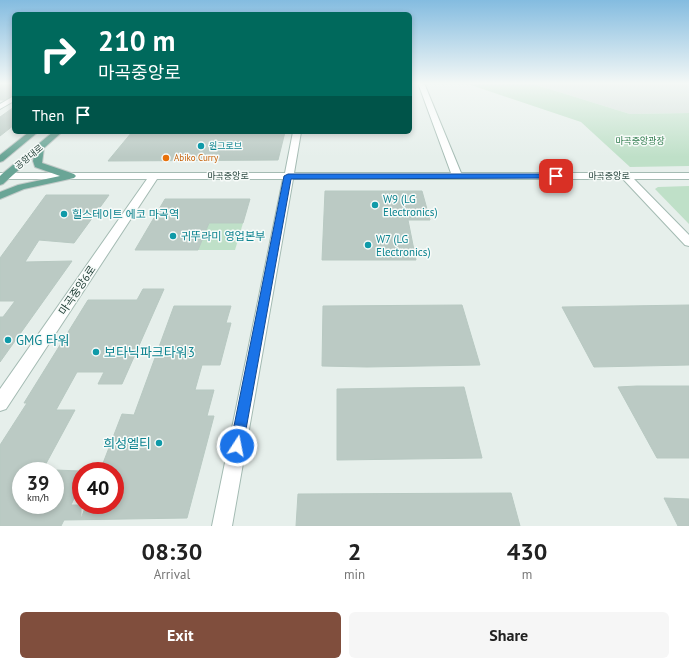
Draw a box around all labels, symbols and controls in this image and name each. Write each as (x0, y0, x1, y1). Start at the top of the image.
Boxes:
text: 210 m (98, 22, 175, 59)
icon: right (32, 28, 84, 80)
text: 마곡중앙로 (98, 61, 181, 84)
icon: arrive (72, 104, 94, 126)
text: Then (32, 106, 64, 125)
park label: 마곡중앙광장 (615, 135, 665, 146)
place label: 원그로브 (209, 140, 242, 151)
marker: 원그로브 (196, 141, 206, 151)
street label: 공항대로 (12, 142, 45, 171)
place label: Abiko Curry (174, 152, 219, 163)
marker: Abiko Curry (161, 153, 171, 163)
pin (539, 159, 573, 193)
icon: arrive (545, 165, 567, 187)
street label: 마곡중앙로 (207, 170, 249, 181)
street label: 마곡중앙로 (588, 170, 630, 181)
place label: W9 (LG Electronics) (383, 192, 438, 219)
marker: W9 (LG Electronics) (370, 200, 380, 210)
place label: 힐스테이트 에코 마곡역 (72, 207, 179, 221)
marker: 힐스테이트 에코 마곡역 (59, 209, 69, 219)
place label: 귀뚜라미 영업본부 (181, 229, 265, 243)
marker: 귀뚜라미 영업본부 (168, 231, 178, 241)
place label: W7 (LG Electronics) (376, 232, 431, 259)
marker: W7 (LG Electronics) (363, 240, 373, 250)
street label: 마곡중앙6로 (55, 263, 99, 317)
place label: GMG 타워 (16, 332, 70, 349)
marker: GMG 타워 (3, 335, 13, 345)
place label: 보타닉파크타워3 (104, 344, 195, 361)
marker: 보타닉파크타워3 (91, 347, 101, 357)
position arrow (216, 425, 258, 467)
place label: 희성엘티 (103, 435, 151, 452)
marker: 희성엘티 (154, 438, 164, 448)
speed limit sign: 40 (72, 462, 124, 514)
text: 39 (27, 470, 49, 496)
text: km/h (27, 491, 49, 504)
text: 08:30 (142, 536, 202, 567)
text: 2 (348, 536, 361, 567)
text: 430 (507, 536, 547, 567)
text: Arrival (154, 566, 190, 583)
text: min (344, 566, 365, 583)
text: m (522, 566, 532, 583)
button: Exit (20, 612, 341, 658)
button: Share (349, 612, 669, 658)

